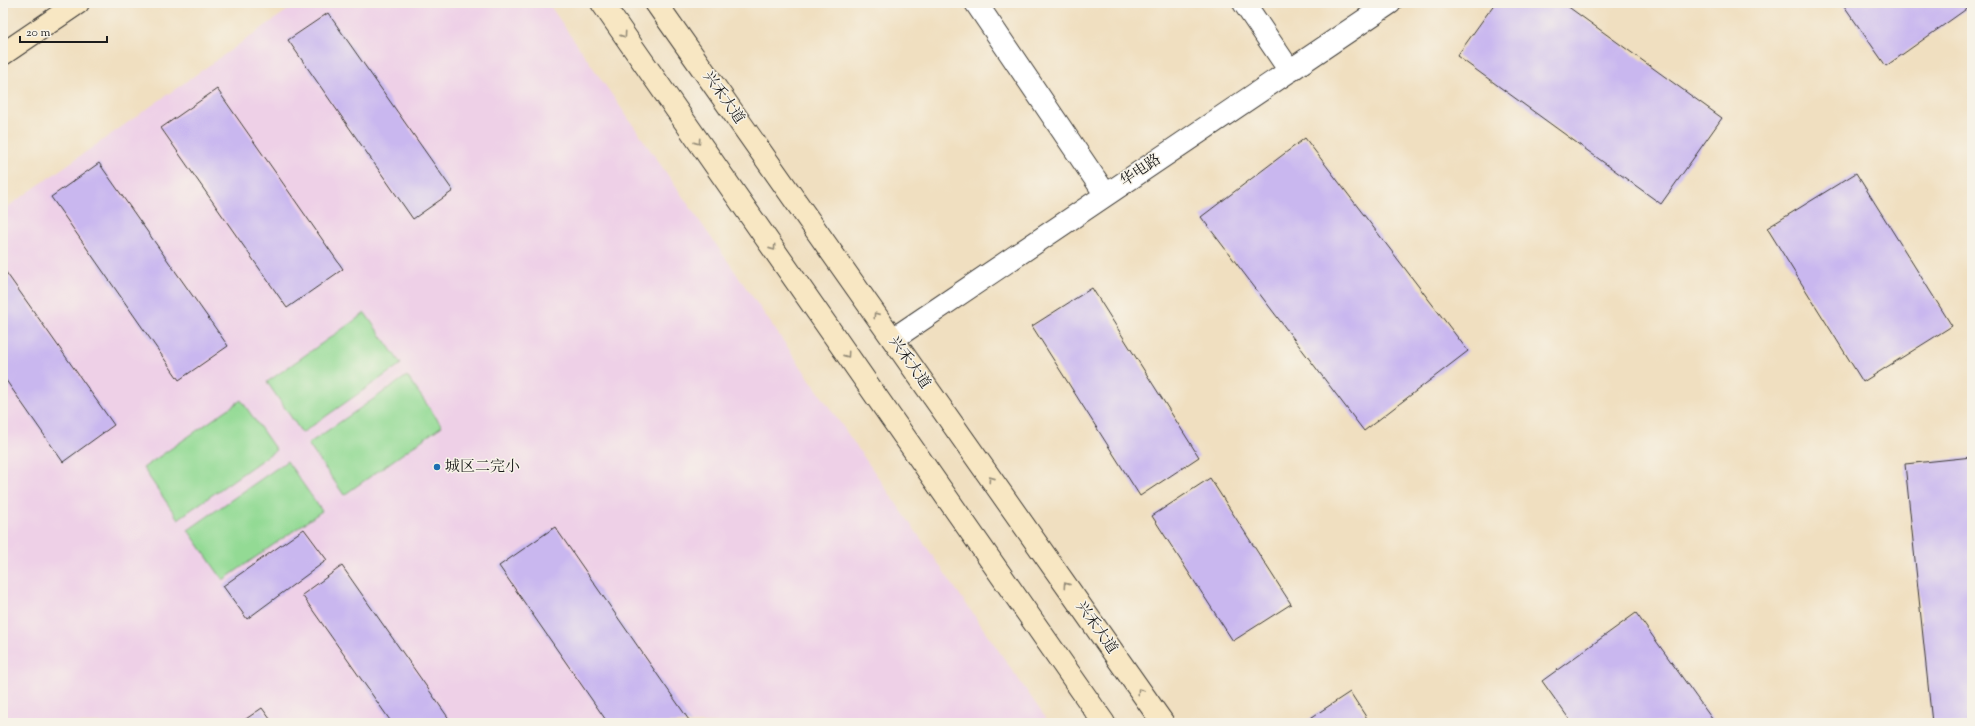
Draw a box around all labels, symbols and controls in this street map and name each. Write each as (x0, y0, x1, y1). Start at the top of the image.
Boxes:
scale bar (20, 18, 107, 44)
text: 20 m (26, 24, 51, 42)
one-way arrow (619, 31, 627, 38)
street label: 兴禾大道 (697, 67, 749, 129)
one-way arrow (693, 137, 700, 144)
street label: 华电路 (1116, 150, 1166, 192)
one-way arrow (768, 244, 775, 251)
one-way arrow (873, 312, 881, 319)
street label: 兴禾大道 (883, 332, 935, 394)
one-way arrow (842, 351, 850, 358)
place label: 城区二完小 (445, 457, 520, 478)
marker: 城区二完小 (432, 462, 442, 472)
one-way arrow (989, 476, 996, 483)
one-way arrow (1063, 582, 1071, 589)
street label: 兴禾大道 (1070, 597, 1122, 659)
one-way arrow (1138, 688, 1145, 695)

